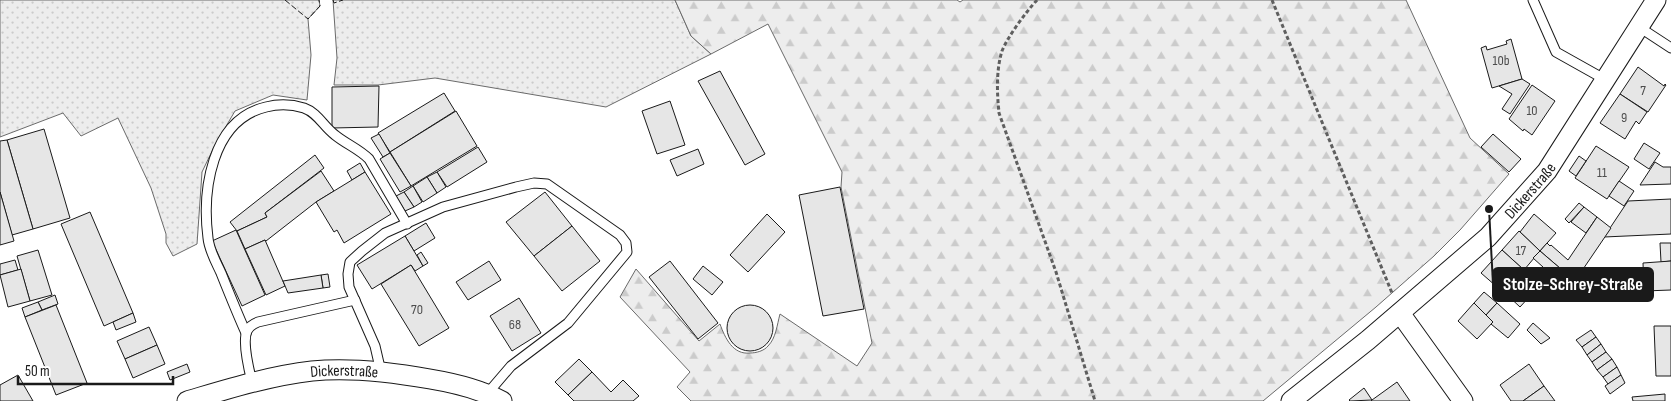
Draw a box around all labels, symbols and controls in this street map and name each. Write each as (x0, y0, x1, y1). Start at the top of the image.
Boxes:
house number: 10b (1493, 52, 1510, 69)
house number: 7 (1640, 82, 1646, 99)
house number: 10 (1526, 102, 1538, 119)
house number: 9 (1621, 109, 1627, 126)
street label: Dickerstraße (1501, 160, 1561, 223)
house number: 11 (1597, 164, 1607, 181)
house number: 17 (1516, 242, 1527, 259)
callout: Stolze-Schrey-Straße (1493, 268, 1653, 301)
text: Stolze-Schrey-Straße (1503, 274, 1643, 295)
house number: 70 (411, 301, 423, 318)
house number: 68 (509, 316, 521, 333)
scale bar (18, 354, 172, 386)
text: 50 m (25, 362, 50, 381)
street label: Dickerstraße (309, 362, 379, 382)

